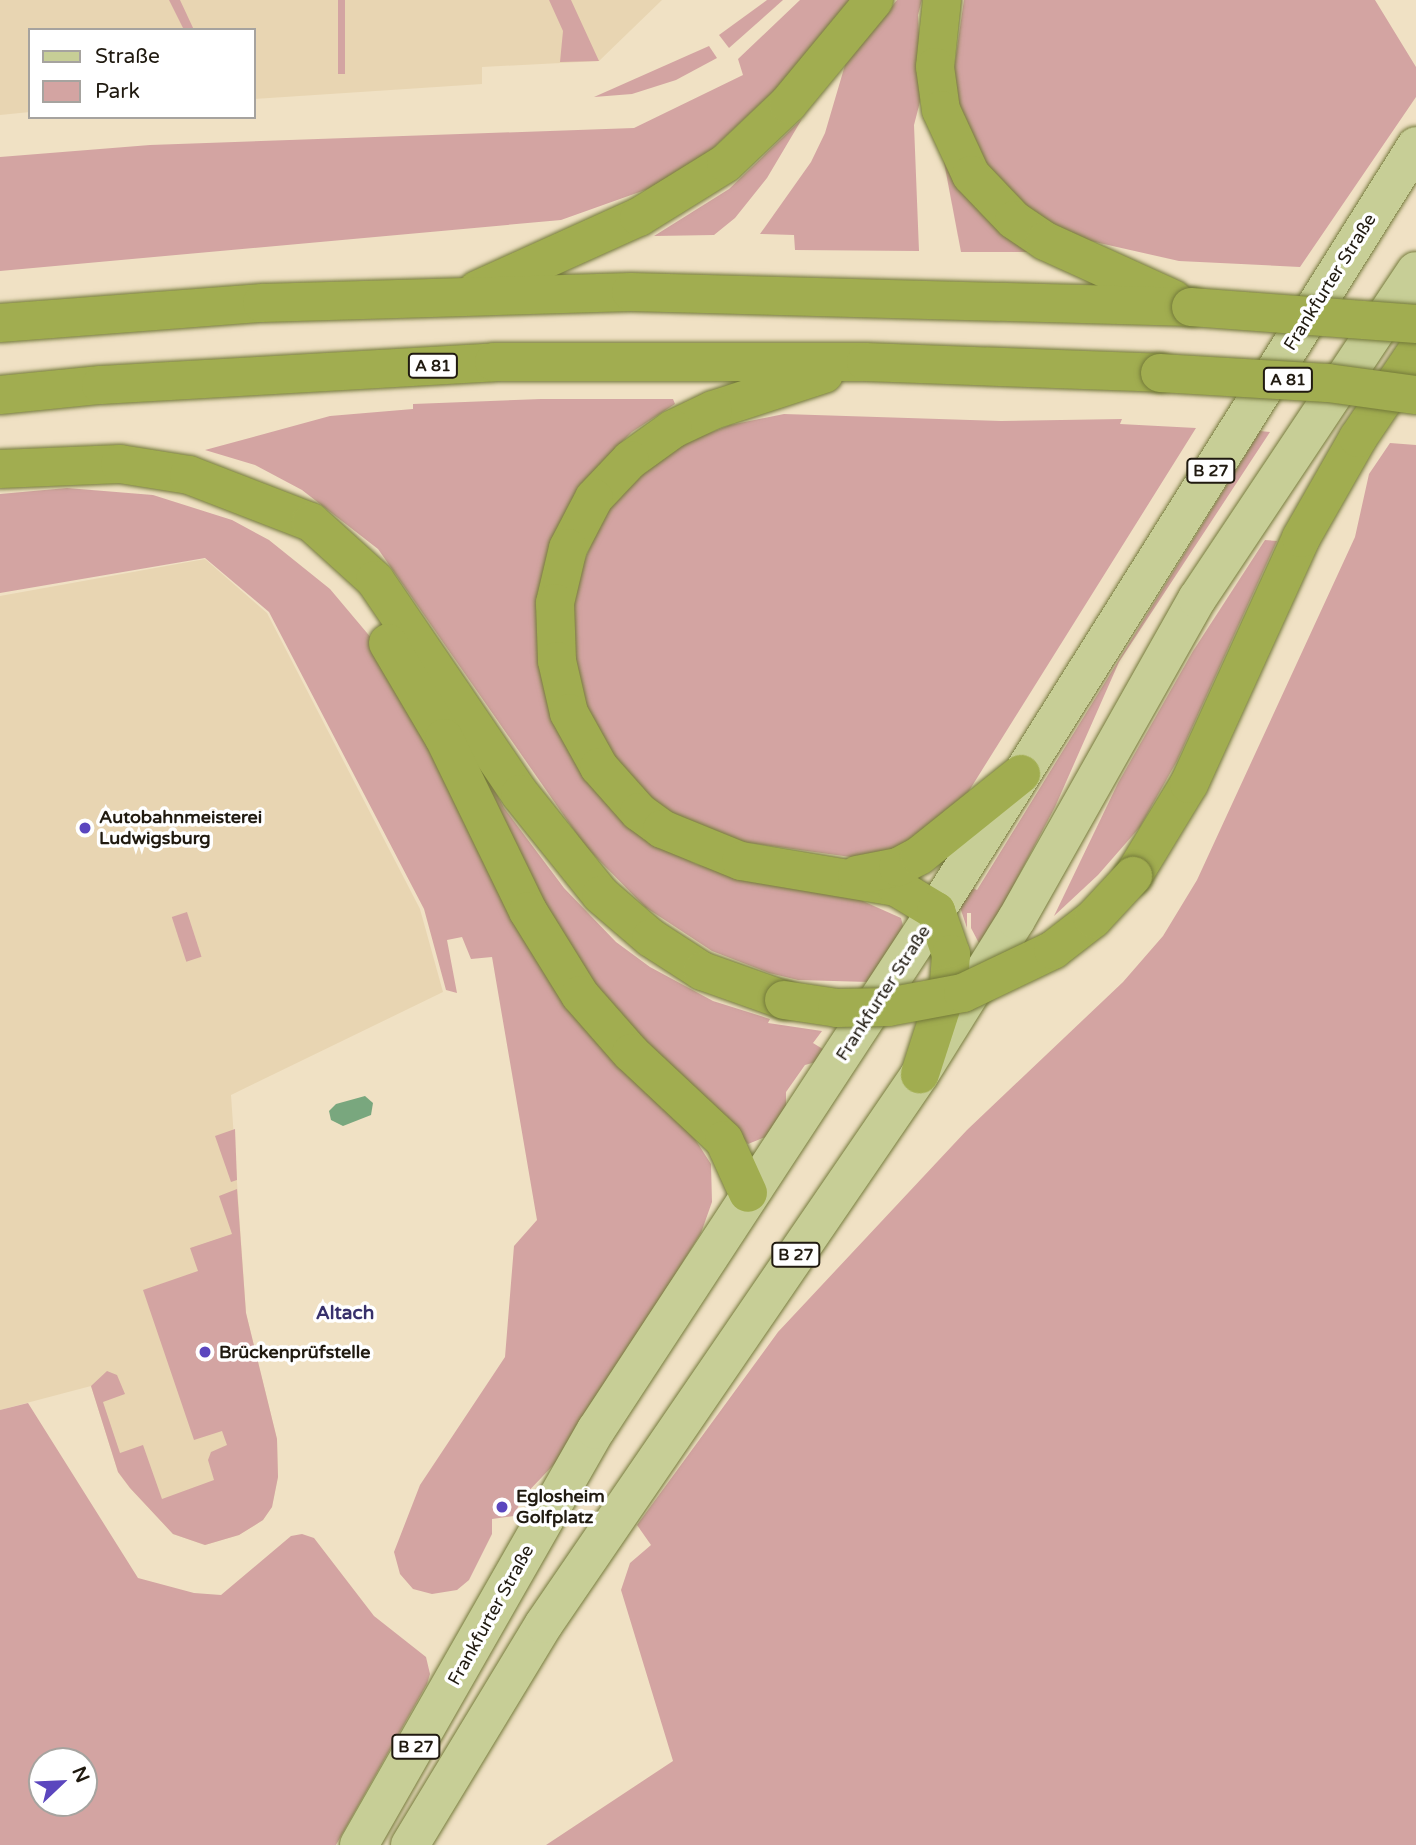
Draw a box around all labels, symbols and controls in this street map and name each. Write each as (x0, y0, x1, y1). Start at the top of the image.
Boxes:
legend (28, 28, 256, 119)
text: Straße (95, 44, 160, 69)
text: Park (95, 79, 140, 104)
street label: Frankfurter Straße (1279, 210, 1381, 354)
road number: A 81 (407, 354, 459, 378)
road number: A 81 (1262, 368, 1314, 392)
road number: B 27 (1185, 458, 1237, 484)
place label: Autobahnmeisterei Ludwigsburg (99, 807, 262, 850)
marker: Autobahnmeisterei Ludwigsburg (77, 820, 93, 836)
street label: Frankfurter Straße (831, 921, 935, 1065)
road number: B 27 (770, 1242, 822, 1268)
district label: Altach (316, 1303, 374, 1325)
place label: Brückenprüfstelle (219, 1341, 370, 1363)
marker: Brückenprüfstelle (197, 1344, 213, 1360)
place label: Eglosheim Golfplatz (516, 1486, 605, 1528)
marker: Eglosheim Golfplatz (494, 1499, 510, 1515)
street label: Frankfurter Straße (443, 1541, 539, 1689)
road number: B 27 (390, 1735, 442, 1760)
north arrow (28, 1747, 98, 1817)
text: N (67, 1763, 94, 1786)

